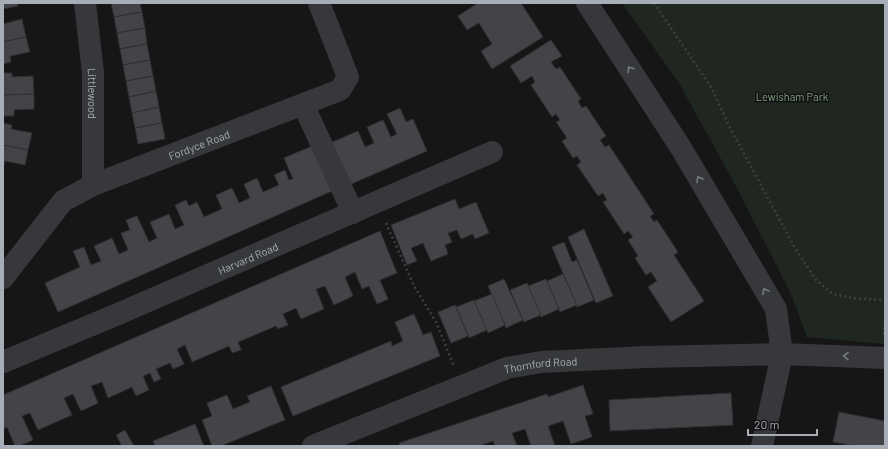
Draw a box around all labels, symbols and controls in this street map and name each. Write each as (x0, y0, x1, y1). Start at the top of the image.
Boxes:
one-way arrow (627, 66, 635, 73)
street label: Littlewood (86, 67, 100, 119)
park label: Lewisham Park (756, 90, 829, 103)
street label: Fordyce Road (166, 127, 231, 162)
one-way arrow (697, 176, 704, 183)
street label: Harvard Road (216, 239, 280, 277)
one-way arrow (763, 288, 770, 295)
one-way arrow (843, 352, 849, 361)
street label: Thornford Road (503, 354, 578, 375)
scale bar (748, 411, 817, 437)
text: 20 m (754, 417, 780, 431)

